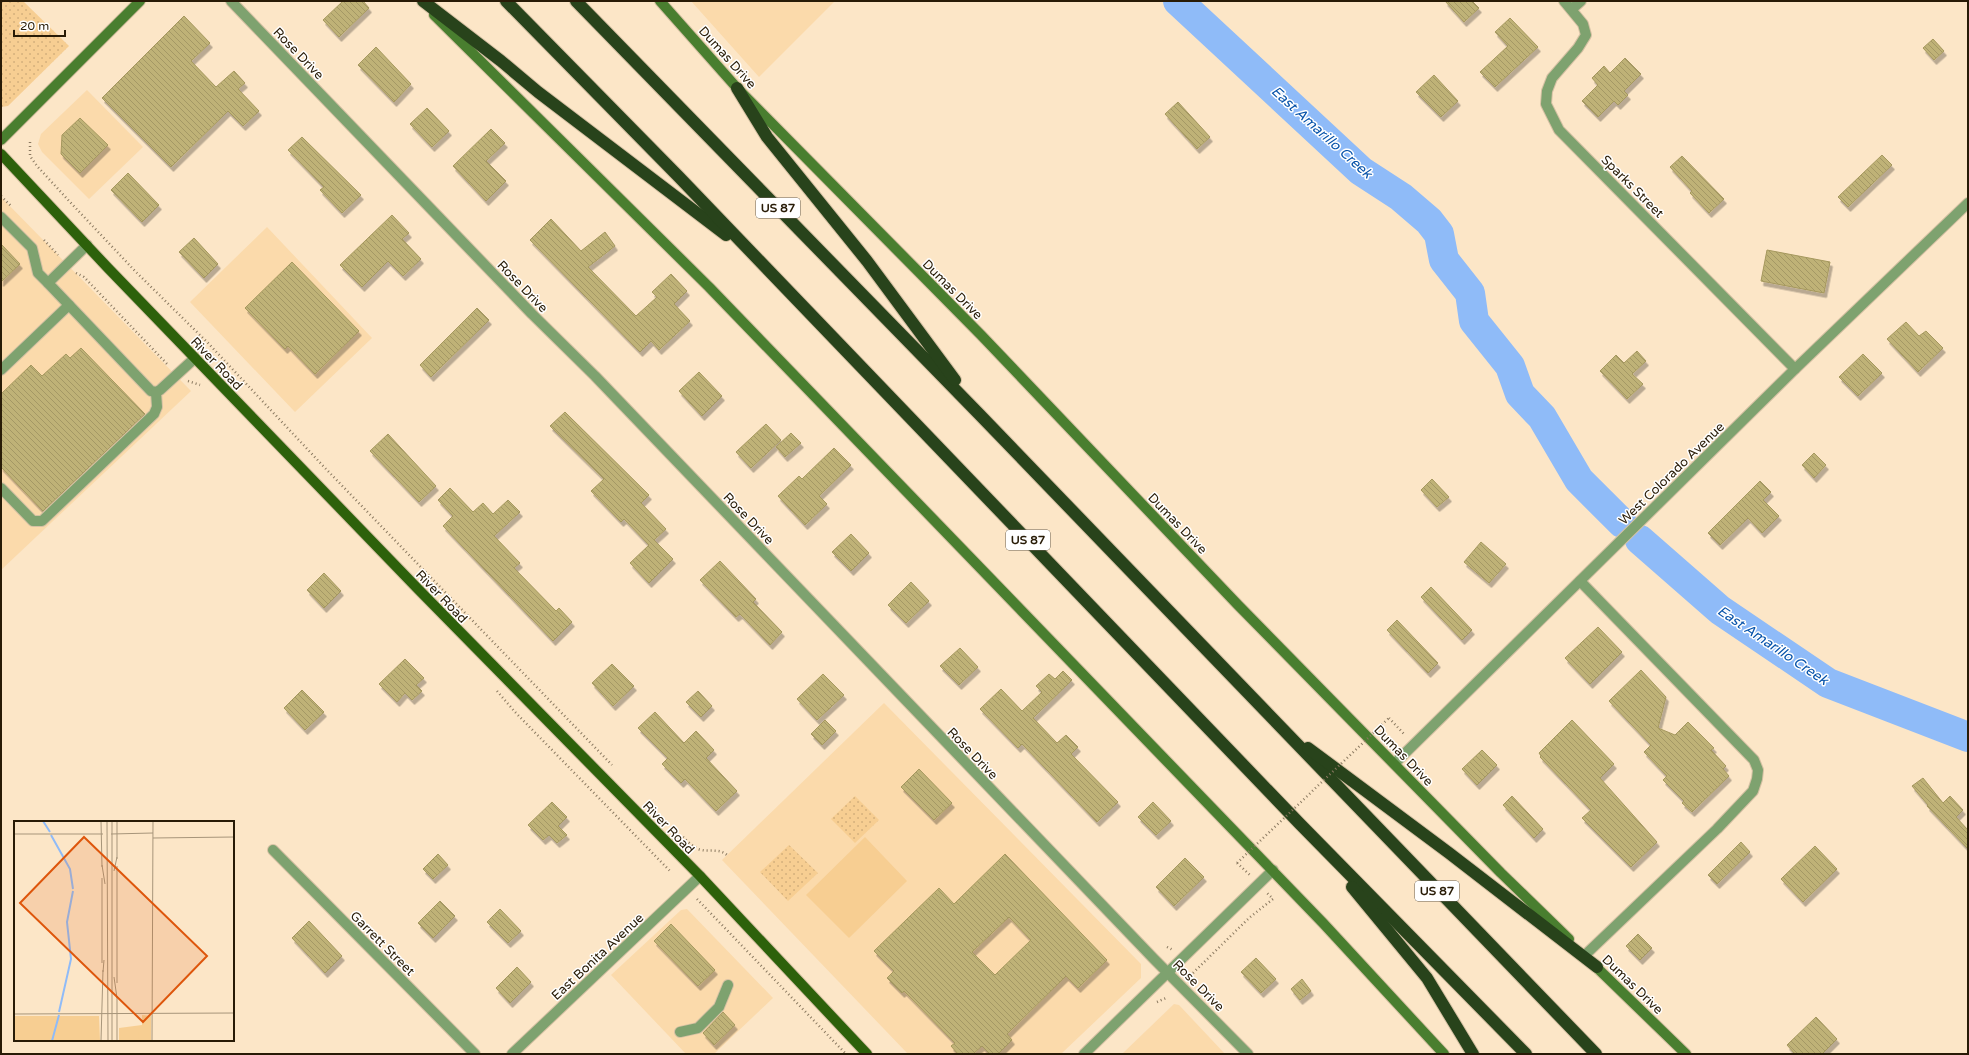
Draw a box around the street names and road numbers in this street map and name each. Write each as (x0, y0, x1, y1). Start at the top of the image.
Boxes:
street label: Dumas Drive (695, 23, 759, 92)
street label: Rose Drive (270, 24, 327, 83)
street label: Sparks Street (1598, 152, 1667, 221)
road number: US 87 (756, 198, 800, 218)
street label: Dumas Drive (919, 256, 986, 323)
street label: Rose Drive (494, 257, 551, 316)
street label: River Road (187, 334, 246, 394)
street label: West Colorado Avenue (1616, 419, 1728, 528)
street label: Rose Drive (720, 489, 777, 548)
street label: Dumas Drive (1144, 490, 1210, 557)
road number: US 87 (1006, 530, 1050, 550)
street label: River Road (412, 567, 471, 627)
street label: Dumas Drive (1370, 722, 1436, 789)
street label: Rose Drive (944, 724, 1001, 783)
street label: River Road (639, 798, 698, 858)
road number: US 87 (1415, 881, 1459, 901)
street label: Garrett Street (347, 908, 418, 979)
street label: East Bonita Avenue (548, 910, 647, 1004)
street label: Dumas Drive (1599, 952, 1666, 1018)
street label: Rose Drive (1169, 957, 1227, 1015)

